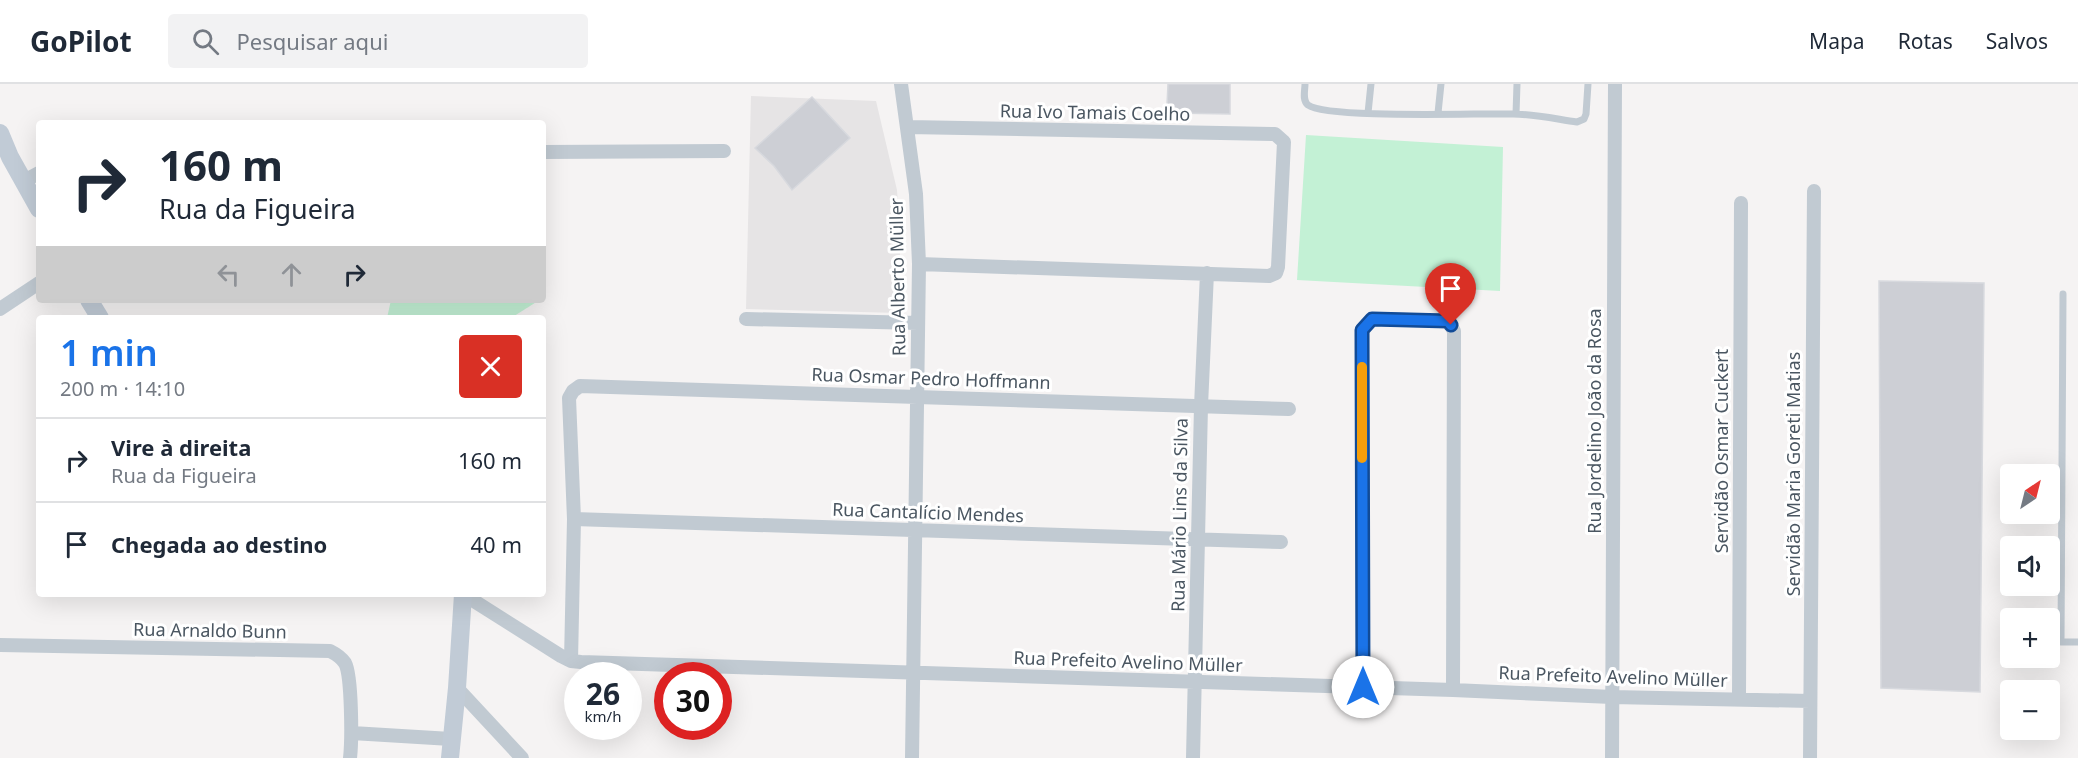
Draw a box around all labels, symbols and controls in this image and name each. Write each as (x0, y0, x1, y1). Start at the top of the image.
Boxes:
search box (168, 14, 588, 68)
text: GoPilot (30, 22, 132, 60)
icon: search (189, 25, 222, 58)
text: Pesquisar aqui (237, 26, 388, 56)
text: Mapa (1809, 27, 1865, 55)
text: Rotas (1898, 27, 1953, 55)
text: Salvos (1986, 27, 2048, 55)
street label: Rua Ivo Tamais Coelho (1000, 98, 1190, 126)
text: 160 m (159, 136, 283, 193)
icon: right (60, 144, 138, 222)
text: Rua da Figueira (159, 190, 356, 227)
street label: Rua Alberto Müller (884, 197, 910, 356)
icon: left (212, 258, 245, 291)
icon: ahead (275, 258, 308, 291)
icon: right (338, 258, 371, 291)
pin (1425, 263, 1476, 325)
icon: arrive (1434, 272, 1467, 305)
street label: Rua Jordelino João da Rosa (1582, 308, 1606, 534)
text: 1 min (60, 328, 158, 377)
button: close (459, 335, 522, 398)
street label: Servidão Osmar Cuckert (1709, 348, 1733, 553)
street label: Servidão Maria Goreti Matias (1781, 352, 1805, 596)
street label: Rua Osmar Pedro Hoffmann (811, 362, 1051, 394)
text: 200 m · 14:10 (60, 375, 185, 402)
street label: Rua Mário Lins da Silva (1165, 418, 1193, 612)
text: Vire à direita (111, 432, 251, 462)
icon: right (60, 444, 93, 477)
text: 160 m (458, 445, 522, 475)
text: Rua da Figueira (111, 462, 257, 489)
north arrow (2000, 464, 2060, 524)
map controls (2000, 464, 2060, 740)
street label: Rua Cantalício Mendes (832, 497, 1024, 527)
icon: arrive (60, 528, 93, 561)
text: Chegada ao destino (111, 529, 327, 559)
text: 40 m (471, 529, 522, 559)
button: sound (2000, 536, 2060, 596)
button: + (2000, 608, 2060, 668)
street label: Rua Arnaldo Bunn (133, 617, 287, 643)
street label: Rua Prefeito Avelino Müller (1013, 645, 1244, 677)
position arrow (1331, 655, 1395, 719)
street label: Rua Prefeito Avelino Müller (1498, 660, 1729, 692)
speed limit sign: 30 (654, 662, 732, 740)
text: 26 (586, 673, 620, 714)
button: − (2000, 680, 2060, 740)
text: km/h (585, 706, 621, 726)

